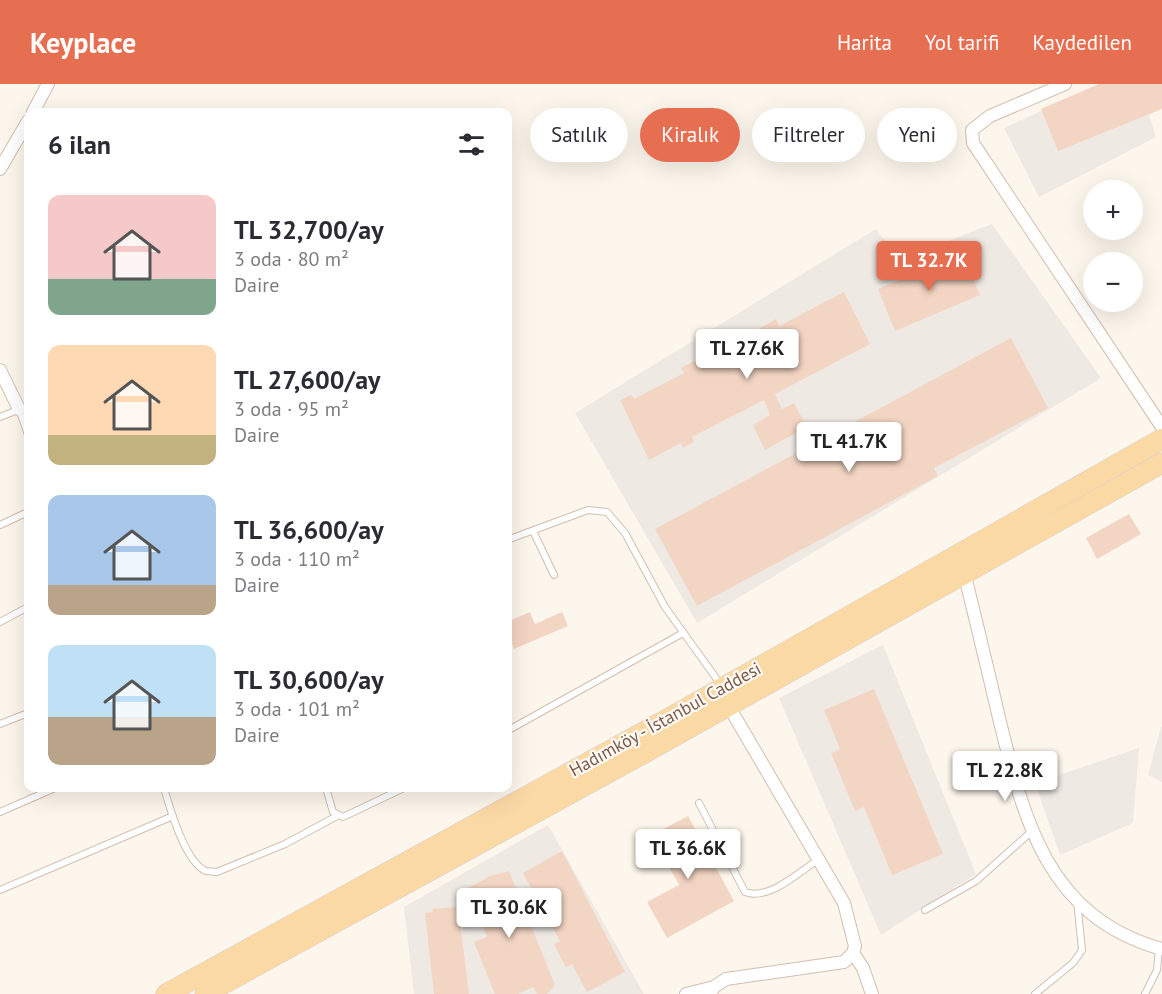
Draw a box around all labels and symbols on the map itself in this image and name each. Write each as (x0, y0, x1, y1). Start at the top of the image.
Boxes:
pin: TL 32.7K (867, 241, 991, 292)
pin: TL 27.6K (685, 329, 809, 380)
pin: TL 41.7K (787, 422, 911, 473)
street label: Hadımköy - İstanbul Caddesi (565, 657, 765, 781)
pin: TL 22.8K (943, 751, 1067, 802)
pin: TL 36.6K (626, 829, 750, 880)
pin: TL 30.6K (447, 888, 571, 939)

